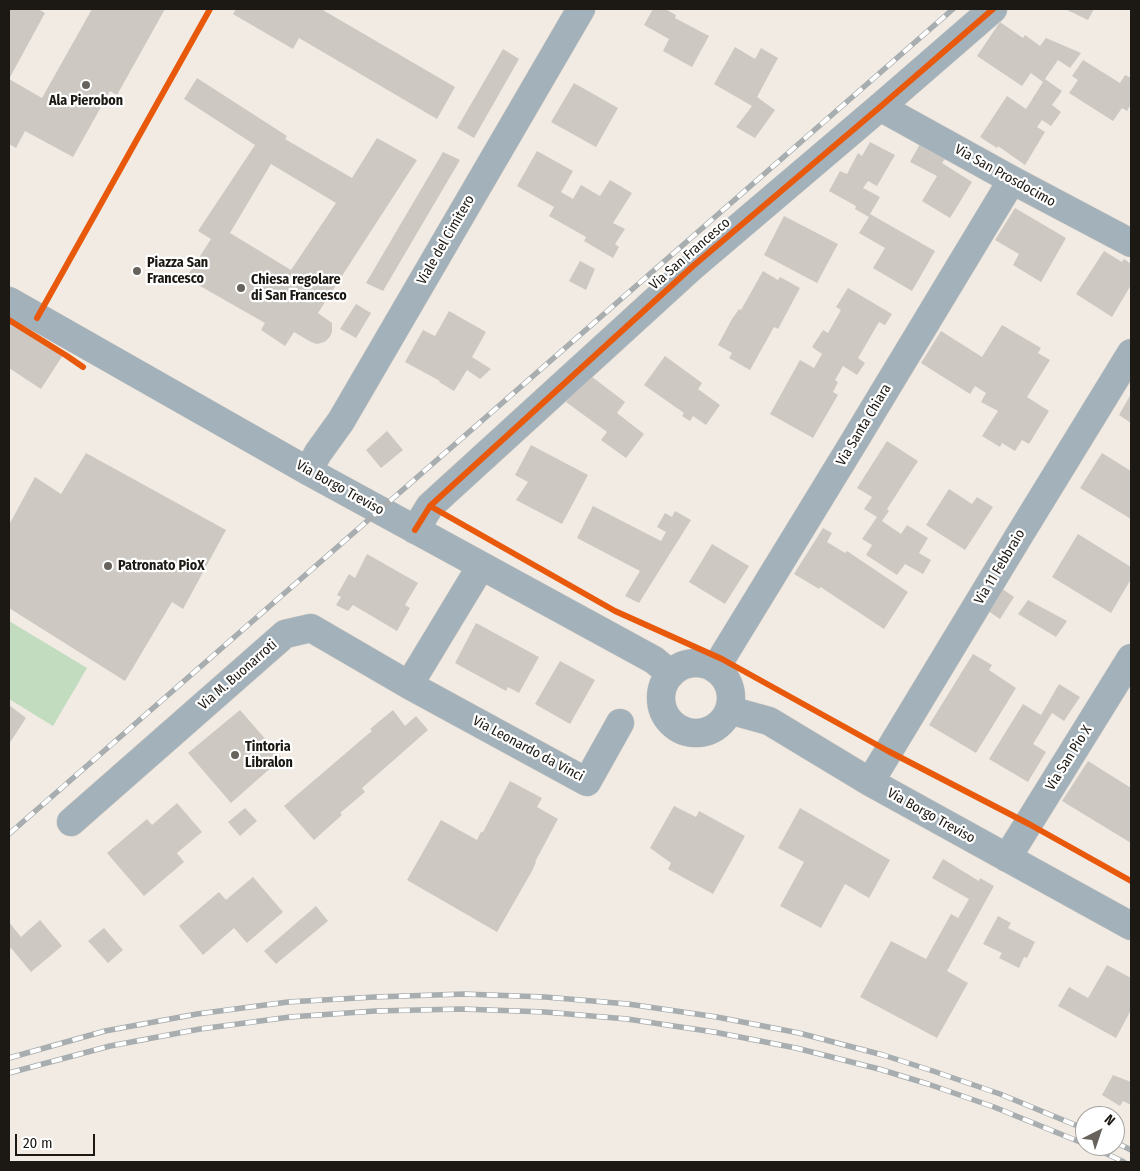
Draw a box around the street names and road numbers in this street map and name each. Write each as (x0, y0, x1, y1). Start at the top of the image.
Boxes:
street label: Via San Prosdocimo (952, 141, 1058, 211)
street label: Viale del Cimitero (414, 192, 478, 288)
street label: Via San Francesco (646, 214, 734, 294)
street label: Via Santa Chiara (833, 381, 895, 469)
street label: Via Borgo Treviso (293, 457, 387, 519)
street label: Via 11 Febbraio (971, 526, 1029, 608)
street label: Via M. Buonarroti (195, 636, 281, 714)
street label: Via Leonardo da Vinci (470, 713, 586, 785)
street label: Via San Pio X (1042, 722, 1096, 794)
street label: Via Borgo Treviso (884, 785, 978, 847)

